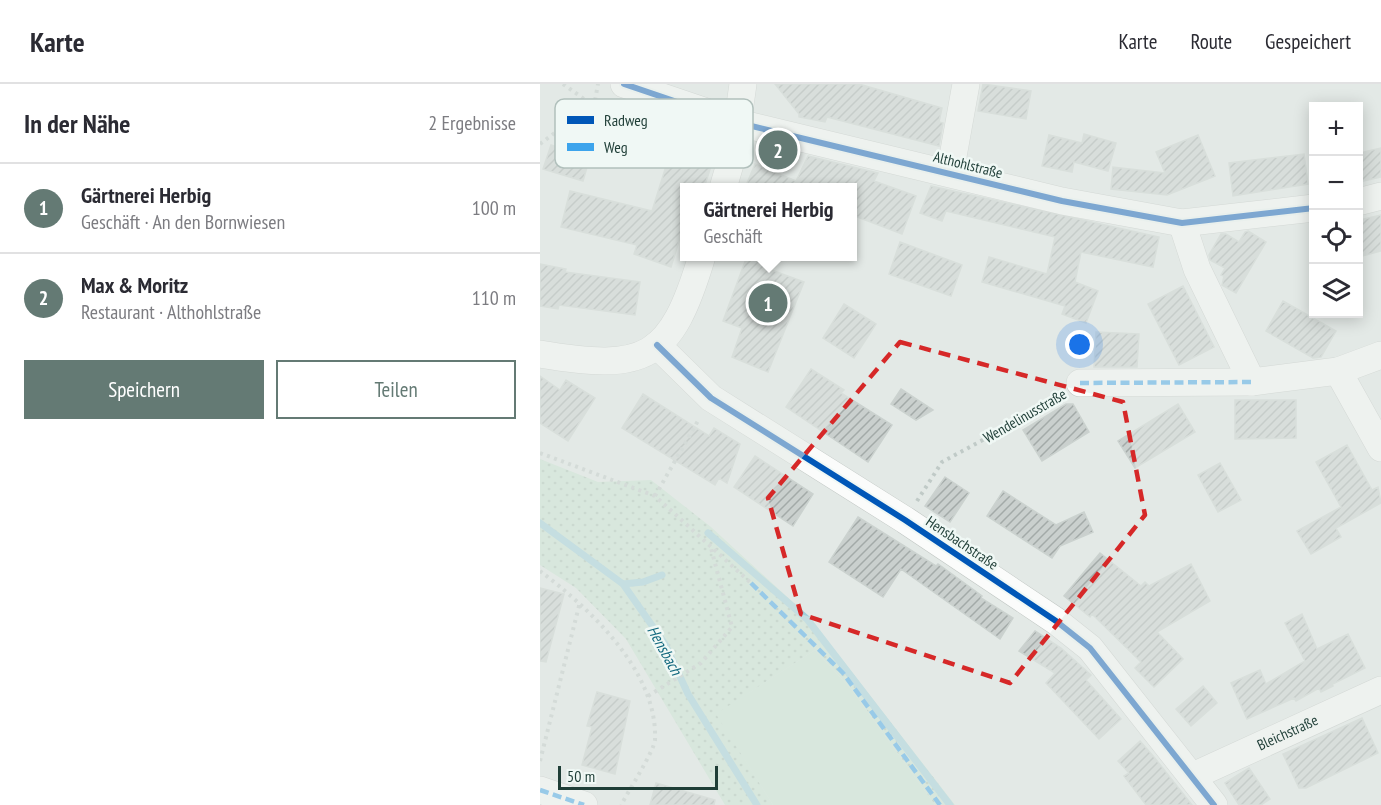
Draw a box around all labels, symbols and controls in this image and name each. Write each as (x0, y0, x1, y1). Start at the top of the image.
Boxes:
text: Karte (30, 23, 85, 60)
text: Karte (1119, 28, 1157, 55)
text: Route (1190, 28, 1232, 55)
text: Gespeichert (1265, 28, 1351, 55)
legend (555, 99, 753, 168)
map controls (1309, 102, 1363, 318)
button: + (1309, 102, 1363, 156)
text: In der Nähe (24, 107, 130, 140)
text: 2 Ergebnisse (428, 110, 516, 136)
text: Radweg (604, 110, 648, 130)
pin: 2 (758, 128, 798, 172)
text: Weg (604, 137, 628, 157)
street label: Althohlstraße (932, 147, 1005, 182)
button: − (1309, 156, 1363, 210)
text: Gärtnerei Herbig (81, 181, 211, 209)
popup (680, 183, 857, 261)
text: 1 (39, 195, 48, 221)
text: 100 m (472, 195, 516, 221)
text: Gärtnerei Herbig (703, 195, 834, 223)
text: Geschäft · An den Bornwiesen (81, 209, 285, 235)
button: locate (1309, 210, 1363, 264)
text: Geschäft (703, 223, 763, 249)
button: layers (1309, 264, 1363, 318)
text: Max & Moritz (81, 271, 188, 299)
pin: 1 (748, 280, 788, 326)
text: 2 (39, 285, 48, 311)
text: 110 m (472, 285, 516, 311)
text: Restaurant · Althohlstraße (81, 299, 261, 325)
your location (1065, 330, 1094, 359)
button: Speichern (24, 360, 264, 419)
button: Teilen (276, 360, 516, 419)
street label: Wendelinusstraße (980, 384, 1070, 447)
street label: Hensbachstraße (922, 511, 1002, 574)
water label: Hensbach (643, 622, 687, 679)
street label: Bleichstraße (1254, 710, 1321, 754)
scale bar (558, 763, 718, 790)
text: 50 m (567, 766, 595, 786)

